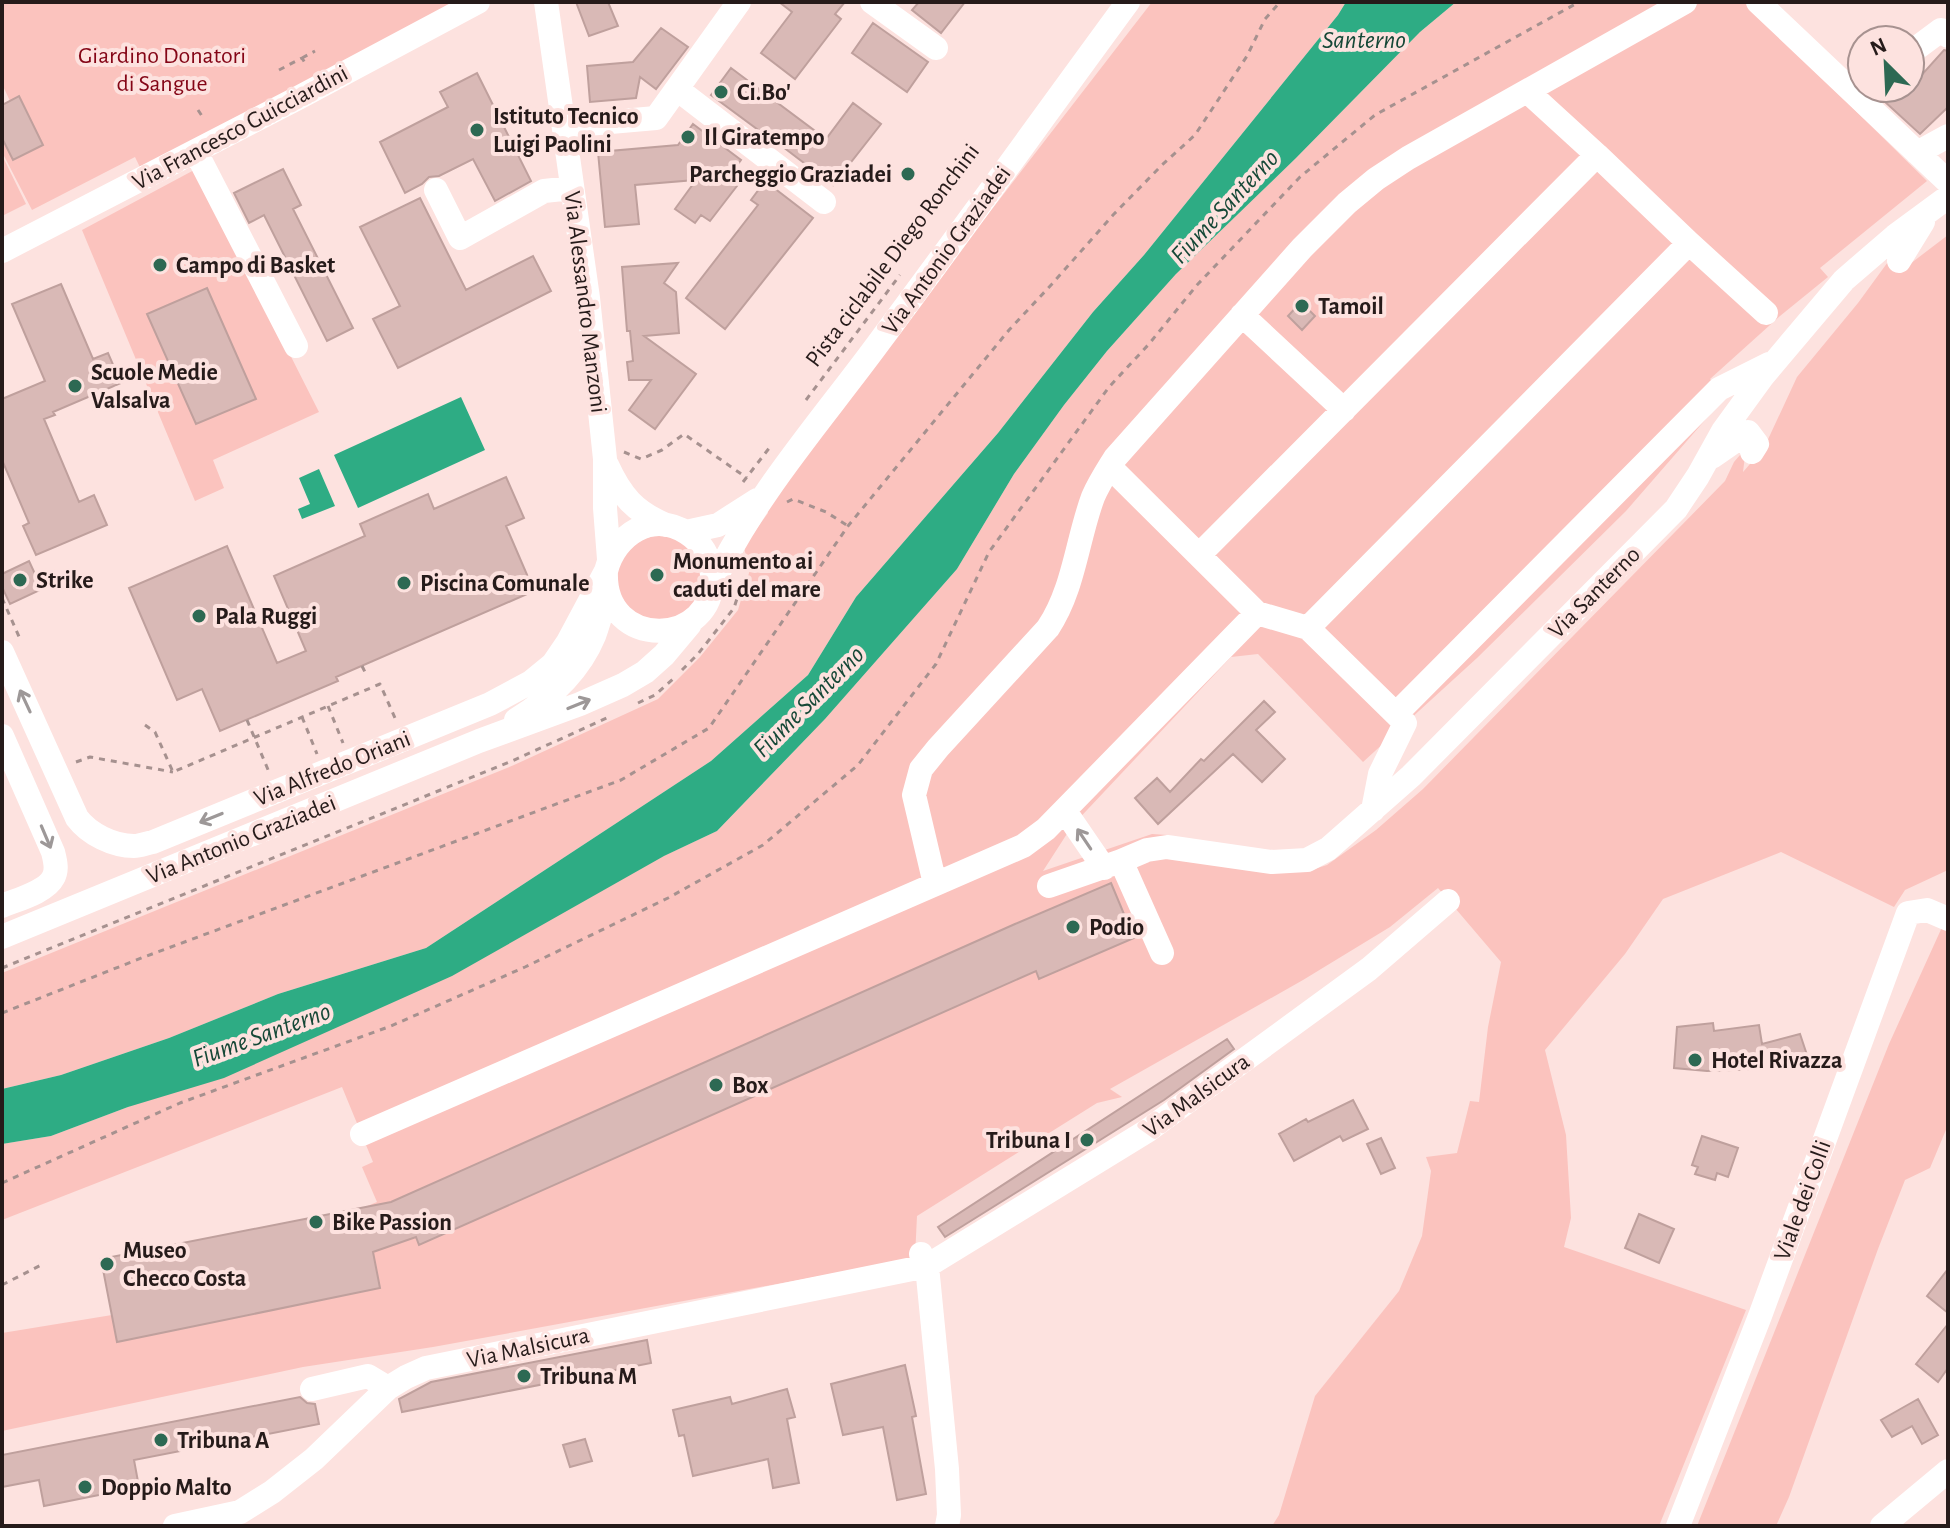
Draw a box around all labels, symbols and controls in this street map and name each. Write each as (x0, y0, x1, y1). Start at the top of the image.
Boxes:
north arrow (1846, 24, 1926, 104)
water label: Santerno (1322, 27, 1406, 53)
text: N (1867, 33, 1890, 60)
park label: Giardino Donatori di Sangue (78, 44, 246, 96)
street label: Via Francesco Guicciardini (129, 61, 352, 195)
place label: Ci.Bo' (737, 81, 791, 105)
marker: Ci.Bo' (712, 83, 730, 101)
place label: Istituto Tecnico Luigi Paolini (493, 105, 639, 157)
marker: Istituto Tecnico Luigi Paolini (468, 121, 486, 139)
place label: Il Giratempo (704, 126, 825, 150)
marker: Il Giratempo (679, 128, 697, 146)
street label: Pista ciclabile Diego Ronchini (801, 140, 984, 371)
water label: Fiume Santerno (1166, 145, 1284, 269)
street label: Via Antonio Graziadei (878, 162, 1016, 339)
place label: Parcheggio Graziadei (689, 163, 892, 187)
marker: Parcheggio Graziadei (899, 165, 917, 183)
street label: Via Alessandro Manzoni (559, 190, 611, 414)
place label: Campo di Basket (176, 254, 335, 278)
marker: Campo di Basket (151, 256, 169, 274)
place label: Tamoil (1318, 295, 1384, 319)
marker: Tamoil (1293, 297, 1311, 315)
place label: Scuole Medie Valsalva (91, 361, 218, 413)
marker: Scuole Medie Valsalva (66, 377, 84, 395)
street label: Via Santerno (1544, 542, 1645, 643)
place label: Monumento ai caduti del mare (673, 550, 821, 602)
marker: Monumento ai caduti del mare (648, 566, 666, 584)
place label: Strike (36, 569, 94, 593)
marker: Strike (11, 571, 29, 589)
place label: Piscina Comunale (420, 572, 590, 596)
marker: Piscina Comunale (395, 574, 413, 592)
place label: Pala Ruggi (215, 605, 317, 629)
marker: Pala Ruggi (190, 607, 208, 625)
water label: Fiume Santerno (748, 641, 869, 762)
one-way arrow (17, 690, 32, 714)
one-way arrow (566, 696, 591, 710)
street label: Via Alfredo Oriani (251, 727, 414, 811)
street label: Via Antonio Graziadei (143, 791, 339, 889)
one-way arrow (199, 812, 224, 827)
one-way arrow (40, 824, 55, 848)
one-way arrow (1076, 829, 1092, 851)
place label: Podio (1089, 916, 1144, 940)
marker: Podio (1064, 918, 1082, 936)
water label: Fiume Santerno (189, 998, 334, 1072)
street label: Via Malsicura (1139, 1049, 1254, 1142)
place label: Hotel Rivazza (1711, 1049, 1842, 1073)
marker: Hotel Rivazza (1686, 1051, 1704, 1069)
place label: Box (732, 1074, 768, 1098)
marker: Box (707, 1076, 725, 1094)
place label: Tribuna I (986, 1129, 1071, 1153)
marker: Tribuna I (1078, 1131, 1096, 1149)
street label: Viale dei Colli (1770, 1137, 1836, 1264)
place label: Bike Passion (332, 1211, 452, 1235)
marker: Bike Passion (307, 1213, 325, 1231)
place label: Museo Checco Costa (123, 1239, 246, 1291)
marker: Museo Checco Costa (98, 1255, 116, 1273)
street label: Via Malsicura (465, 1323, 592, 1373)
place label: Tribuna M (540, 1365, 637, 1389)
marker: Tribuna M (515, 1367, 533, 1385)
place label: Tribuna A (177, 1429, 270, 1453)
marker: Tribuna A (152, 1431, 170, 1449)
place label: Doppio Malto (101, 1476, 232, 1500)
marker: Doppio Malto (76, 1478, 94, 1496)

